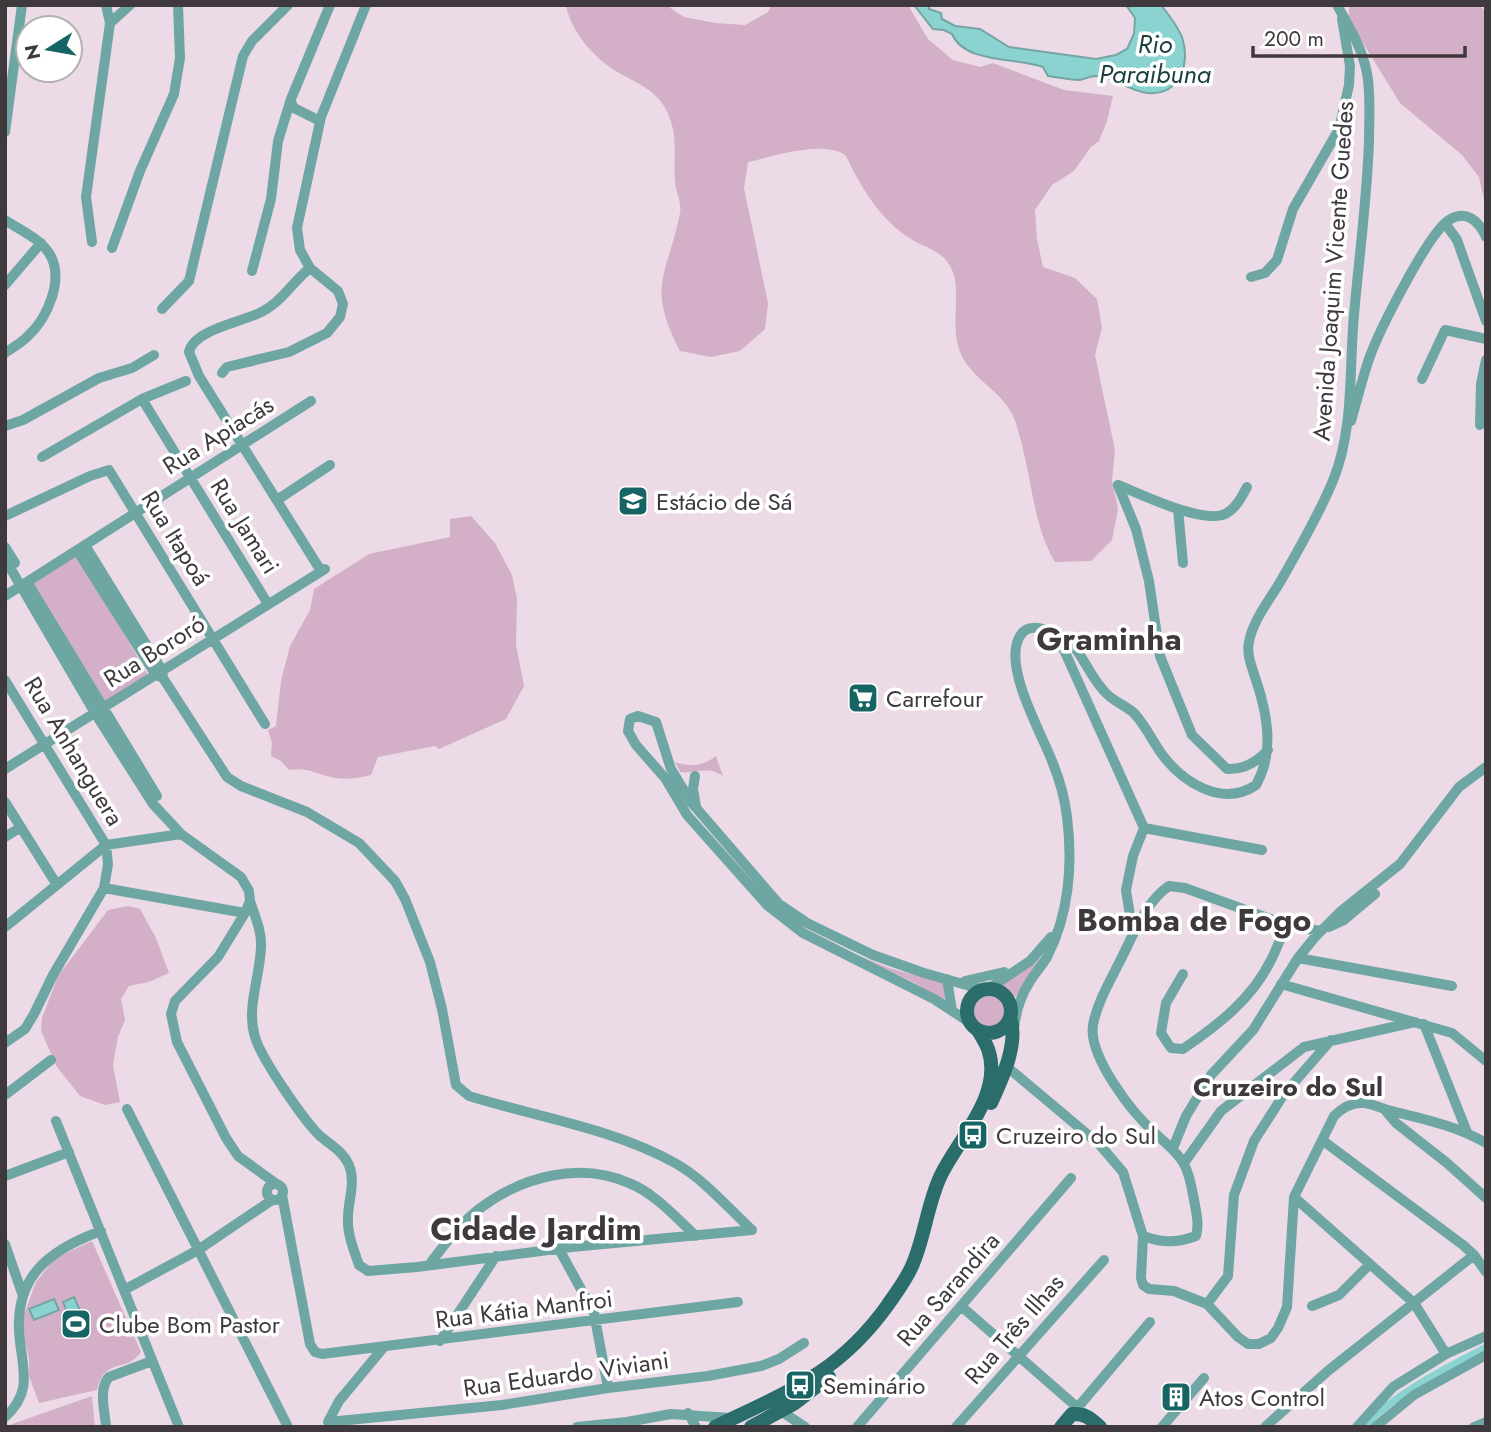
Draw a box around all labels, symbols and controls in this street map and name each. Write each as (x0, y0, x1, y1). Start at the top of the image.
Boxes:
north arrow (14, 14, 84, 84)
scale bar (1253, 14, 1465, 58)
text: 200 m (1264, 24, 1324, 54)
water label: Rio Paraibuna (1099, 25, 1212, 93)
text: N (18, 42, 47, 62)
street label: Avenida Joaquim Vicente Guedes (1304, 100, 1362, 442)
street label: Rua Apiacás (156, 387, 280, 483)
street label: Rua Jamari (202, 471, 288, 581)
street label: Rua Itapoá (133, 484, 219, 592)
school or university icon: Estácio de Sá (616, 484, 650, 518)
place label: Estácio de Sá (656, 484, 792, 519)
street label: Rua Bororó (97, 606, 211, 696)
district label: Graminha (1036, 616, 1182, 662)
street label: Rua Anhanguera (16, 670, 132, 832)
supermarket icon: Carrefour (846, 681, 880, 715)
place label: Carrefour (886, 681, 984, 716)
district label: Bomba de Fogo (1077, 897, 1311, 943)
district label: Cruzeiro do Sul (1193, 1068, 1383, 1106)
bus stop icon: Cruzeiro do Sul (956, 1118, 990, 1152)
place label: Cruzeiro do Sul (996, 1118, 1156, 1153)
district label: Cidade Jardim (430, 1206, 642, 1252)
street label: Rua Sarandira (888, 1224, 1008, 1354)
street label: Rua Três Ilhas (956, 1266, 1072, 1392)
street label: Rua Kátia Manfroi (433, 1281, 615, 1337)
sports icon: Clube Bom Pastor (59, 1307, 93, 1341)
place label: Clube Bom Pastor (99, 1307, 281, 1342)
street label: Rua Eduardo Viviani (461, 1342, 671, 1406)
bus stop icon: Seminário (783, 1368, 817, 1402)
place label: Seminário (823, 1368, 925, 1403)
building icon: Atos Control (1159, 1380, 1193, 1414)
place label: Atos Control (1199, 1380, 1325, 1415)

